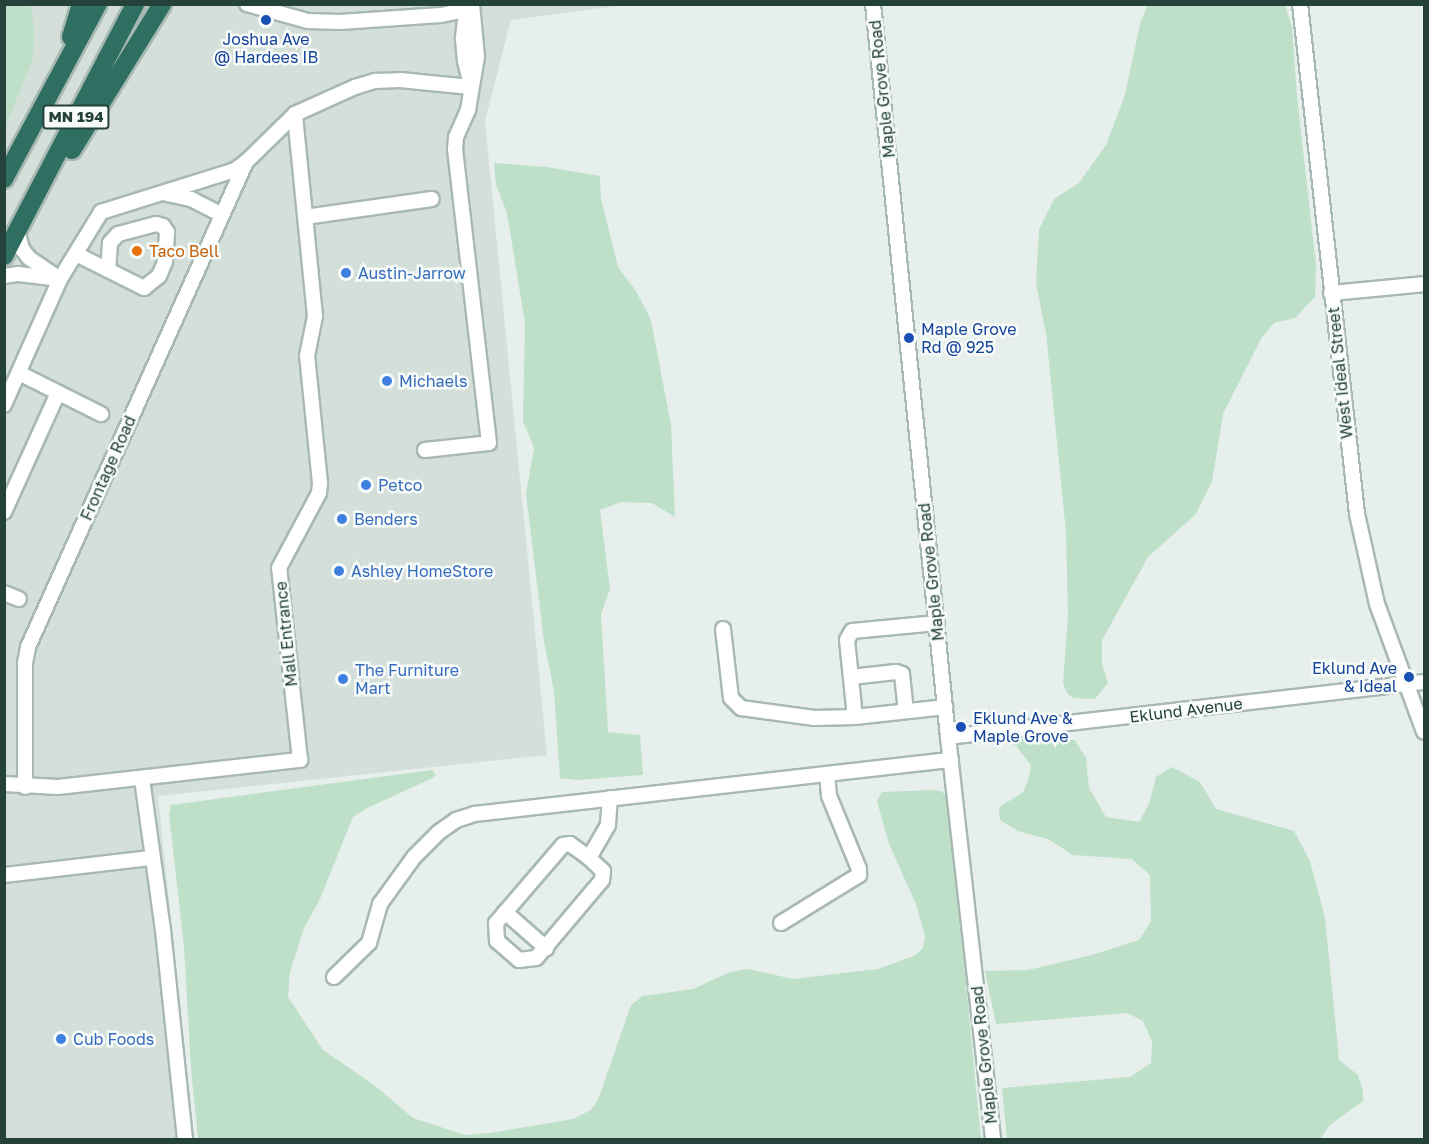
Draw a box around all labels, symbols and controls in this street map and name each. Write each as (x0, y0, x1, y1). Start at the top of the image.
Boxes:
marker: Joshua Ave @ Hardees IB (259, 13, 273, 27)
street label: Maple Grove Road (865, 19, 899, 159)
place label: Joshua Ave @ Hardees IB (214, 29, 318, 67)
road number: MN 194 (42, 105, 110, 129)
place label: Taco Bell (149, 241, 219, 261)
marker: Taco Bell (130, 244, 144, 258)
place label: Austin-Jarrow (358, 263, 466, 283)
marker: Austin-Jarrow (339, 266, 353, 280)
street label: West Ideal Street (1324, 306, 1356, 440)
place label: Maple Grove Rd @ 925 (921, 319, 1016, 357)
marker: Maple Grove Rd @ 925 (902, 331, 916, 345)
place label: Michaels (399, 371, 468, 391)
marker: Michaels (380, 374, 394, 388)
street label: Frontage Road (76, 413, 140, 523)
place label: Petco (378, 475, 422, 495)
marker: Petco (359, 478, 373, 492)
street label: Maple Grove Road (914, 502, 948, 642)
place label: Benders (354, 509, 418, 529)
marker: Benders (335, 512, 349, 526)
place label: Ashley HomeStore (351, 561, 493, 581)
marker: Ashley HomeStore (332, 564, 346, 578)
street label: Mall Entrance (271, 580, 301, 688)
place label: Eklund Ave & Ideal (1312, 658, 1397, 696)
place label: The Furniture Mart (355, 660, 459, 698)
marker: Eklund Ave & Ideal (1402, 670, 1416, 684)
marker: The Furniture Mart (336, 672, 350, 686)
street label: Eklund Avenue (1128, 694, 1244, 726)
place label: Eklund Ave & Maple Grove (973, 708, 1073, 746)
marker: Eklund Ave & Maple Grove (954, 720, 968, 734)
street label: Maple Grove Road (967, 985, 1001, 1125)
place label: Cub Foods (73, 1029, 154, 1049)
marker: Cub Foods (54, 1032, 68, 1046)

